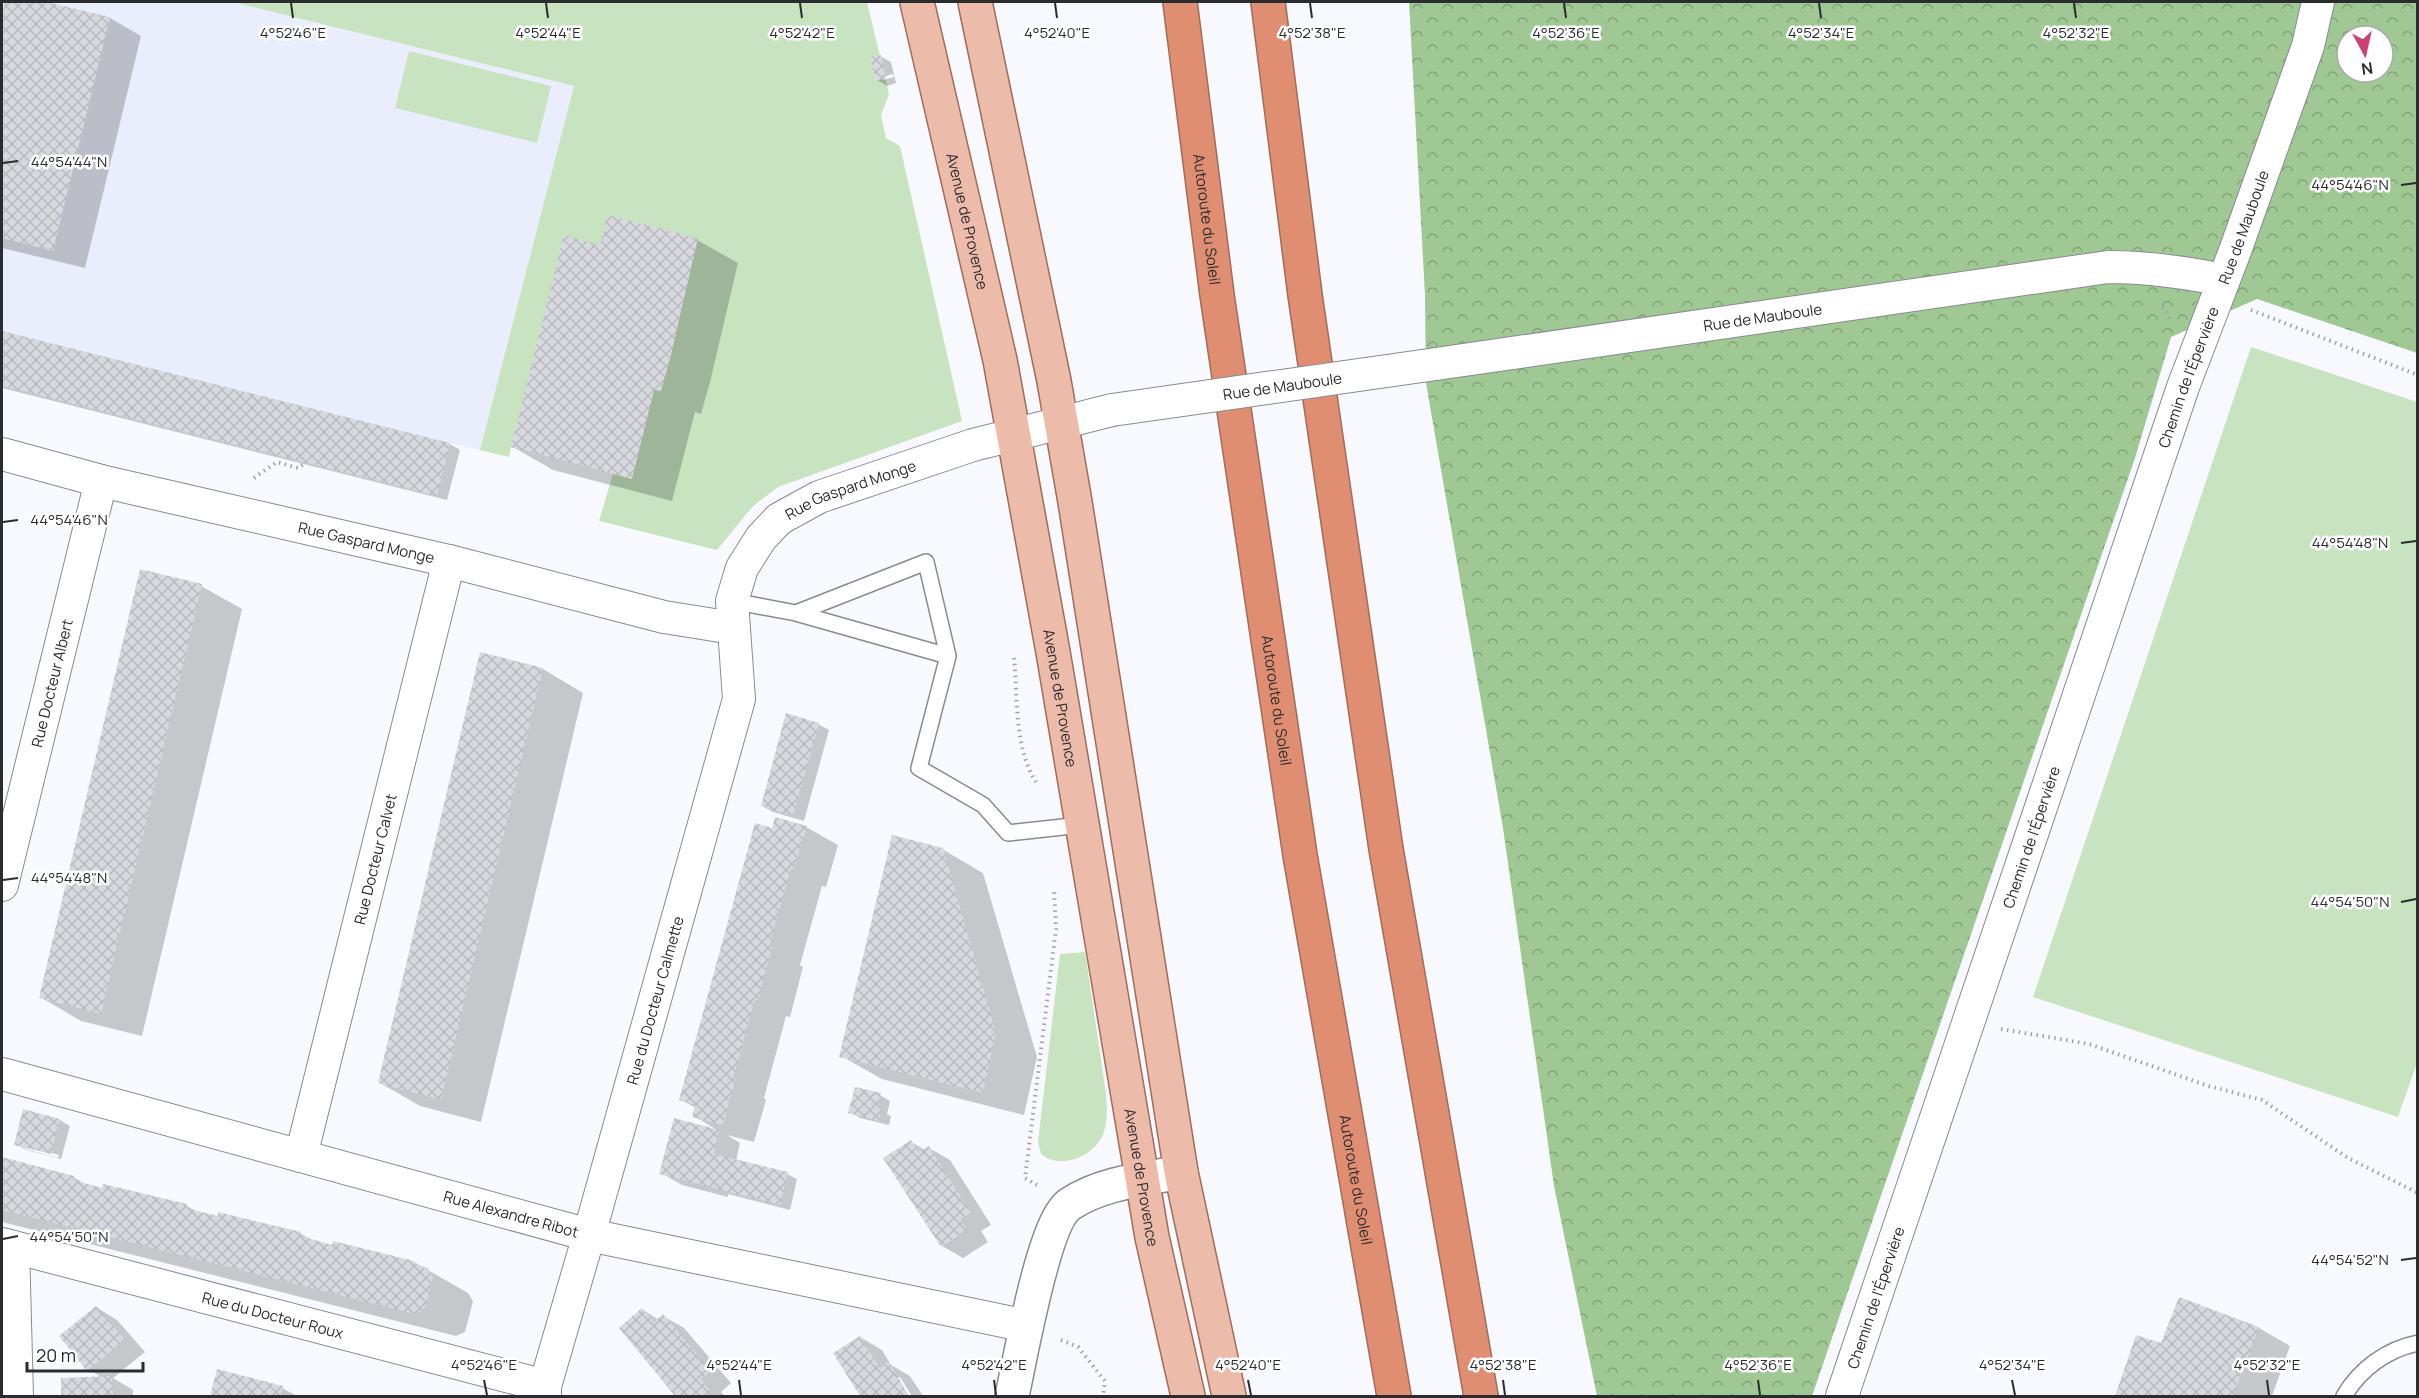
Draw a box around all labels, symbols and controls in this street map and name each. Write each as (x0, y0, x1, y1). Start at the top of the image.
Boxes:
text: 4°52'46"E (260, 22, 326, 43)
text: 4°52'44"E (515, 22, 581, 43)
text: 4°52'42"E (769, 22, 835, 43)
text: 4°52'40"E (1024, 22, 1090, 43)
text: 4°52'38"E (1278, 22, 1346, 43)
text: 4°52'36"E (1532, 22, 1600, 43)
text: 4°52'34"E (1788, 22, 1854, 43)
text: 4°52'32"E (2043, 22, 2109, 43)
north arrow (2335, 24, 2395, 84)
text: N (2360, 57, 2374, 81)
text: 44°54'44"N (31, 151, 107, 172)
street label: Avenue de Provence (942, 151, 994, 292)
street label: Autoroute du Soleil (1189, 153, 1226, 286)
street label: Rue de Mauboule (2213, 167, 2274, 287)
text: 44°54'46"N (2311, 174, 2389, 195)
street label: Rue de Mauboule (1702, 298, 1824, 336)
street label: Chemin de l'Épervière (2153, 303, 2223, 451)
street label: Rue de Mauboule (1222, 367, 1343, 405)
street label: Rue Gaspard Monge (781, 454, 919, 524)
text: 44°54'46"N (30, 509, 108, 530)
street label: Rue Gaspard Monge (296, 516, 437, 568)
text: 44°54'48"N (2312, 532, 2388, 553)
street label: Rue Docteur Albert (26, 617, 77, 749)
street label: Avenue de Provence (1039, 627, 1083, 769)
street label: Autoroute du Soleil (1257, 633, 1297, 767)
street label: Chemin de l'Épervière (1997, 763, 2065, 911)
street label: Rue Docteur Calvet (349, 791, 401, 927)
text: 44°54'48"N (31, 867, 107, 888)
text: 44°54'50"N (2311, 891, 2389, 912)
street label: Rue du Docteur Calmette (621, 913, 688, 1087)
street label: Avenue de Provence (1120, 1107, 1164, 1249)
street label: Autoroute du Soleil (1335, 1113, 1378, 1246)
street label: Rue Alexandre Ribot (441, 1185, 581, 1242)
street label: Chemin de l'Épervière (1842, 1223, 1909, 1371)
text: 44°54'50"N (30, 1226, 108, 1247)
text: 44°54'52"N (2311, 1249, 2389, 1270)
street label: Rue du Docteur Roux (200, 1286, 346, 1343)
scale bar (27, 1335, 142, 1373)
text: 20 m (36, 1343, 76, 1367)
text: 4°52'46"E (451, 1354, 517, 1375)
text: 4°52'44"E (706, 1354, 772, 1375)
text: 4°52'42"E (961, 1354, 1027, 1375)
text: 4°52'40"E (1215, 1354, 1281, 1375)
text: 4°52'38"E (1469, 1354, 1537, 1375)
text: 4°52'36"E (1724, 1354, 1792, 1375)
text: 4°52'34"E (1979, 1354, 2045, 1375)
text: 4°52'32"E (2234, 1354, 2300, 1375)

